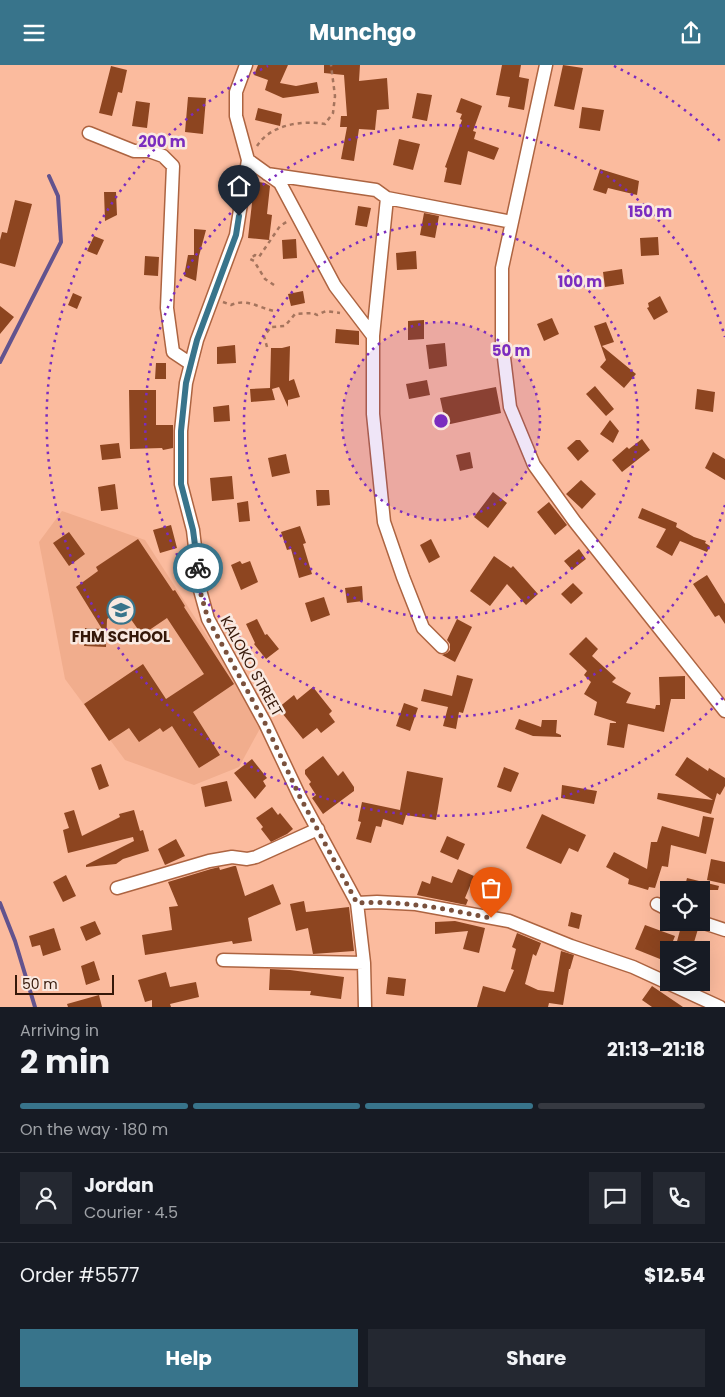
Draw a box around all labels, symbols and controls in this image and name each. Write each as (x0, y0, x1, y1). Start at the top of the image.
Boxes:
text: Munchgo (309, 17, 416, 48)
icon: menu (20, 19, 48, 47)
icon: share (677, 19, 705, 47)
text: 200 m (138, 131, 186, 152)
pin (218, 165, 260, 216)
icon: home (225, 172, 253, 200)
text: 150 m (628, 201, 672, 222)
text: 100 m (558, 271, 602, 292)
text: 50 m (492, 340, 530, 361)
centre of rings (432, 412, 450, 430)
courier (173, 543, 223, 593)
icon: bike (184, 554, 212, 582)
school or university icon: FHM SCHOOL (106, 595, 136, 625)
street label: KALOKO STREET (216, 612, 288, 720)
place label: FHM SCHOOL (72, 626, 170, 647)
pin (470, 867, 512, 918)
icon: bag (477, 874, 505, 902)
map controls (660, 881, 710, 991)
button: locate (660, 881, 710, 931)
button: layers (660, 941, 710, 991)
scale bar (15, 972, 114, 995)
text: 50 m (22, 974, 58, 994)
text: Arriving in (20, 1019, 99, 1042)
text: 21:13–21:18 (607, 1036, 705, 1063)
text: 2 min (20, 1039, 110, 1084)
text: On the way · 180 m (20, 1118, 168, 1141)
button: person (20, 1172, 72, 1224)
text: Jordan (84, 1172, 154, 1199)
button: chat (589, 1172, 641, 1224)
button: phone (653, 1172, 705, 1224)
text: Courier · 4.5 (84, 1201, 178, 1224)
text: Order #5577 (20, 1262, 139, 1289)
text: $12.54 (644, 1262, 705, 1289)
button: Help (20, 1329, 358, 1387)
button: Share (368, 1329, 705, 1387)

